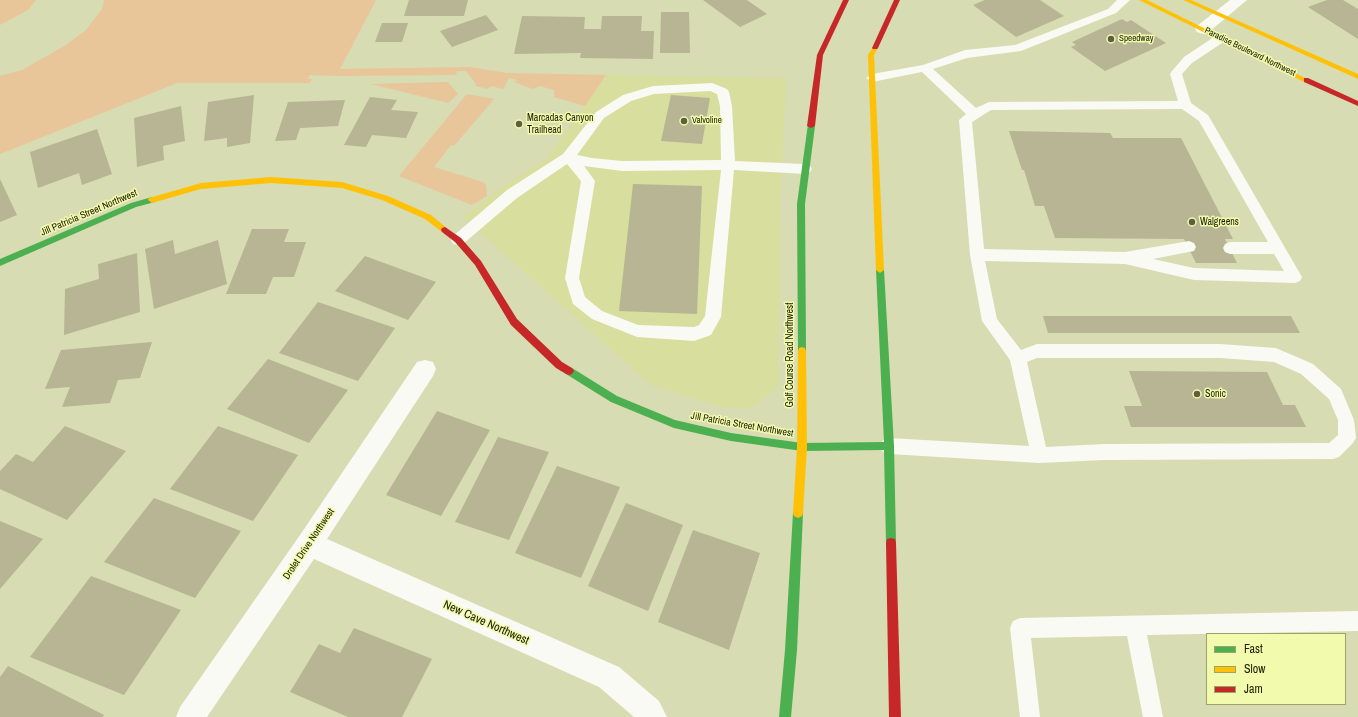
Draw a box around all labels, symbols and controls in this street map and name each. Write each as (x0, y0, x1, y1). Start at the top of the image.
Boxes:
street label: Paradise Boulevard Northwest (1203, 25, 1297, 79)
marker: Speedway (1106, 34, 1116, 44)
place label: Speedway (1119, 34, 1153, 44)
place label: Marcadas Canyon Trailhead (527, 112, 594, 136)
marker: Valvoline (679, 116, 689, 126)
place label: Valvoline (692, 116, 722, 126)
marker: Marcadas Canyon Trailhead (514, 119, 524, 129)
street label: Jill Patricia Street Northwest (39, 187, 139, 239)
place label: Walgreens (1200, 216, 1239, 228)
marker: Walgreens (1187, 217, 1197, 227)
street label: Golf Course Road Northwest (784, 303, 796, 407)
place label: Sonic (1205, 388, 1226, 400)
marker: Sonic (1192, 389, 1202, 399)
street label: Jill Patricia Street Northwest (690, 410, 794, 440)
street label: Drolet Drive Northwest (281, 506, 337, 582)
street label: New Cave Northwest (441, 598, 531, 648)
legend (1206, 633, 1346, 705)
text: Fast (1244, 641, 1263, 657)
text: Slow (1244, 661, 1265, 677)
text: Jam (1244, 681, 1263, 697)

